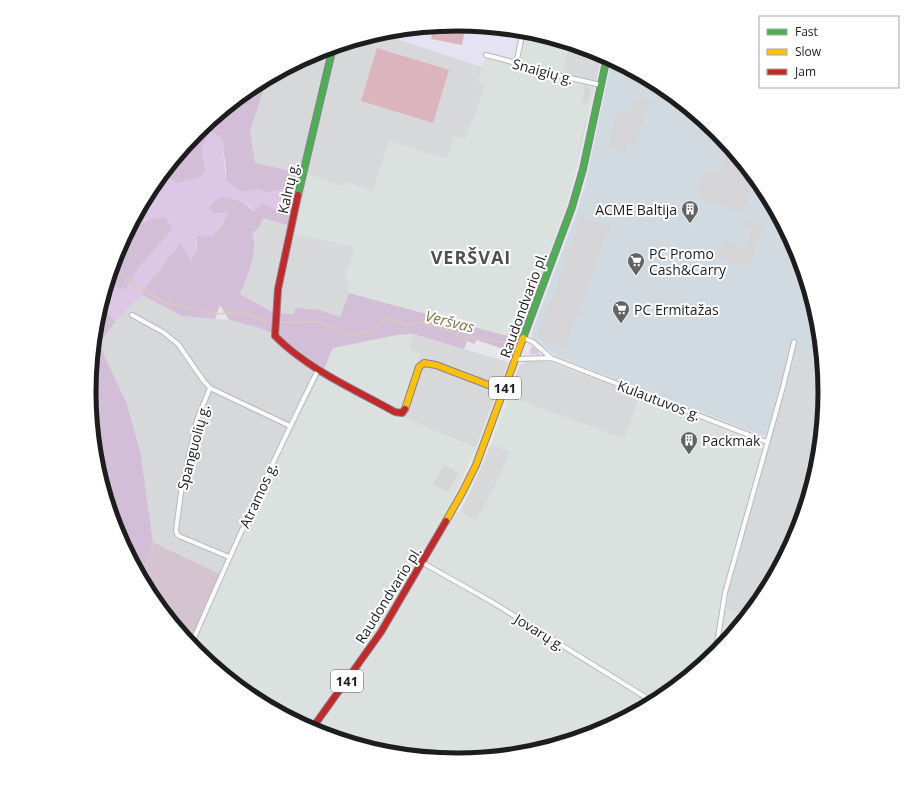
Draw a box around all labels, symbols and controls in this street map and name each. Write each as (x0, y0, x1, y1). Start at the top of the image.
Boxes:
legend (759, 16, 899, 88)
text: Fast (795, 23, 818, 40)
text: Slow (795, 43, 822, 60)
street label: Snaigių g. (510, 54, 576, 88)
text: Jam (794, 63, 816, 80)
street label: Kalnų g. (273, 161, 303, 215)
building icon: ACME Baltija (680, 199, 700, 224)
place label: ACME Baltija (595, 200, 677, 219)
place label: PC Promo Cash&Carry (649, 244, 727, 279)
district label: VERŠVAI (431, 245, 511, 269)
street label: Raudondvario pl. (495, 250, 551, 360)
supermarket icon: PC Promo Cash&Carry (626, 251, 646, 276)
supermarket icon: PC Ermitažas (611, 299, 631, 324)
place label: PC Ermitažas (634, 300, 719, 319)
water label: Veršvas (423, 305, 477, 337)
street label: Kulautuvos g. (615, 375, 703, 425)
road number: 141 (489, 377, 521, 399)
street label: Spanguolių g. (172, 402, 214, 492)
building icon: Packmak (679, 430, 699, 455)
place label: Packmak (702, 431, 761, 450)
street label: Atramos g. (235, 459, 281, 531)
street label: Raudondvario pl. (351, 543, 425, 647)
street label: Jovarų g. (509, 608, 569, 655)
road number: 141 (331, 670, 363, 692)

